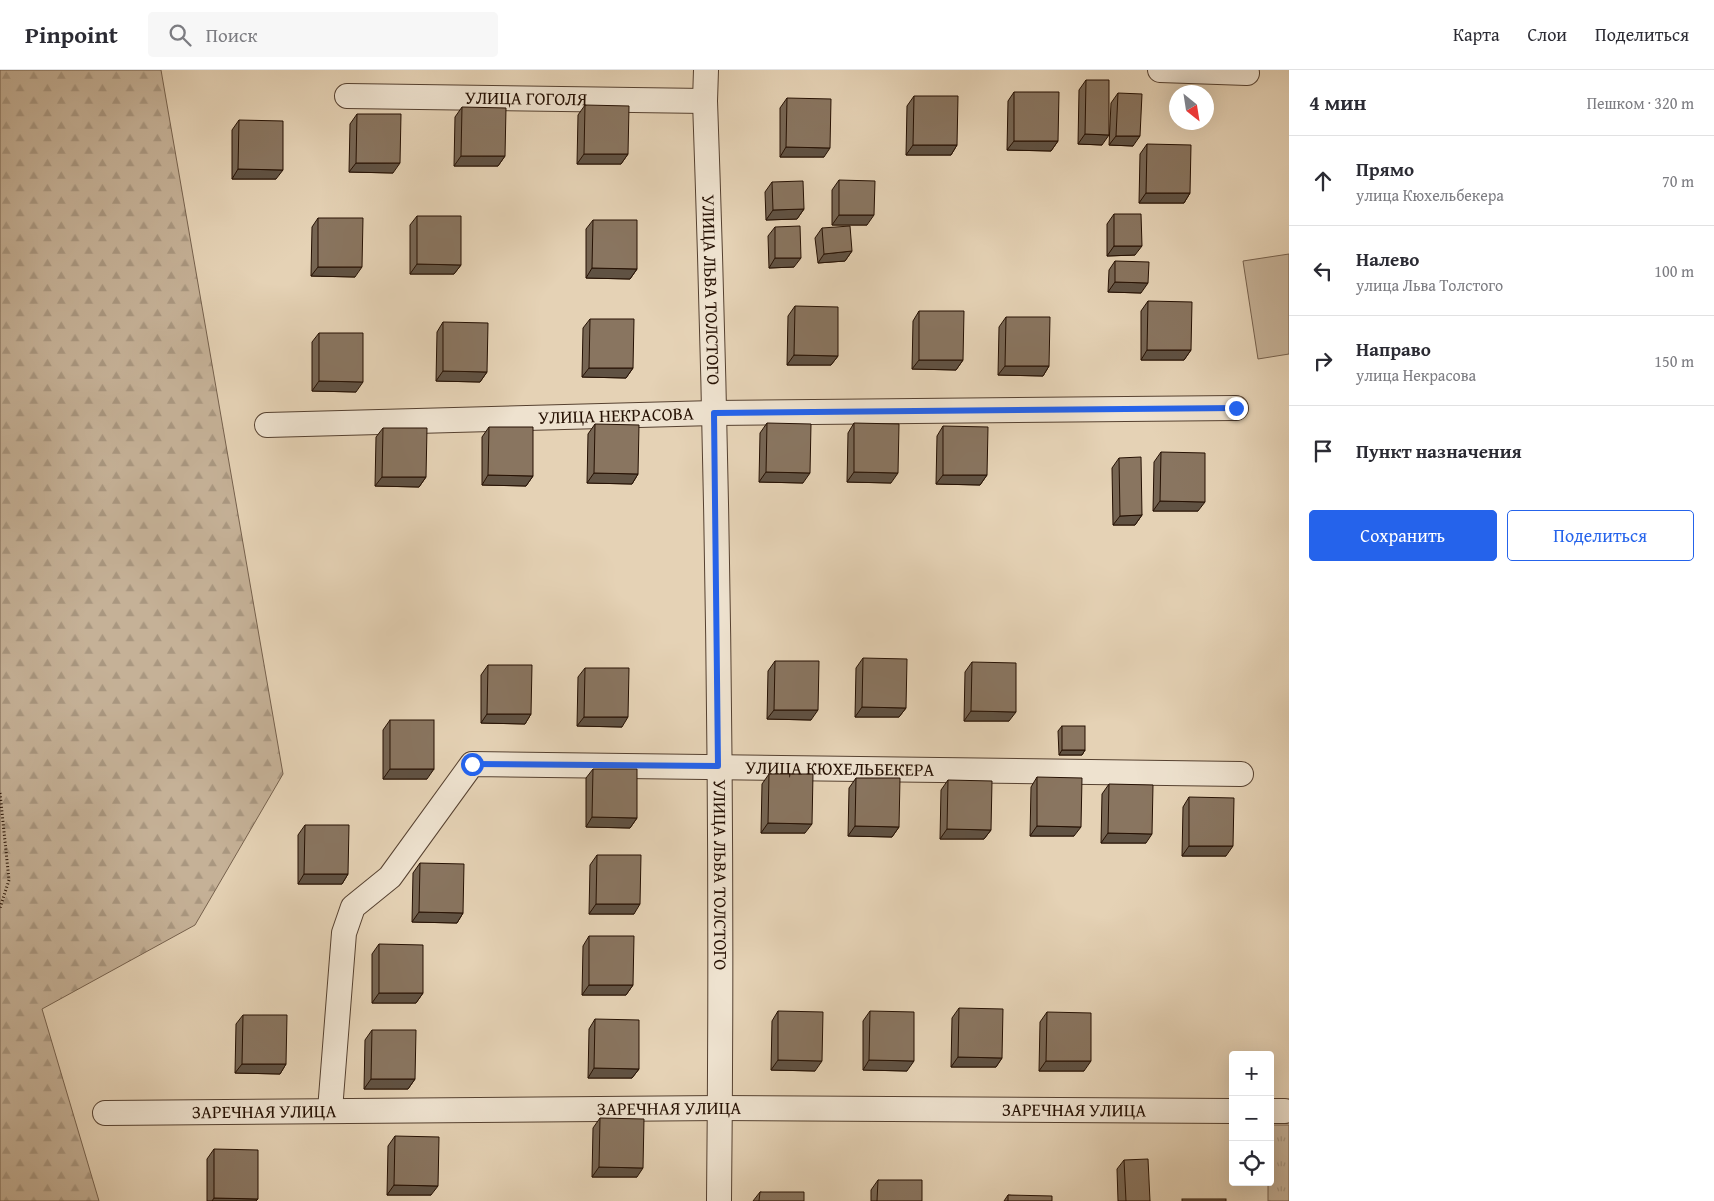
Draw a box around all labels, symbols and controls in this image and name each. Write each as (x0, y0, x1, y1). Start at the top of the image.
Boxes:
search box (148, 12, 498, 57)
text: Pinpoint (25, 17, 118, 52)
icon: search (166, 21, 194, 49)
text: Поиск (206, 21, 257, 49)
text: Карта (1453, 21, 1500, 48)
text: Слои (1528, 21, 1567, 48)
text: Поделиться (1595, 21, 1689, 48)
street label: УЛИЦА ГОГОЛЯ (465, 84, 588, 112)
north arrow (1169, 85, 1214, 130)
text: 4 мин (1309, 87, 1366, 118)
text: Пешком · 320 m (1587, 91, 1694, 115)
text: Прямо (1356, 155, 1414, 183)
icon: ahead (1309, 167, 1337, 195)
text: 70 m (1662, 169, 1694, 193)
text: улица Кюхельбекера (1356, 183, 1504, 207)
street label: УЛИЦА ЛЬВА ТОЛСТОГО (695, 194, 727, 386)
text: Налево (1356, 245, 1419, 273)
icon: left (1309, 257, 1337, 285)
text: 100 m (1654, 259, 1694, 283)
text: улица Льва Толстого (1356, 273, 1503, 297)
text: Направо (1356, 335, 1431, 363)
icon: right (1309, 347, 1337, 375)
text: 150 m (1654, 349, 1694, 373)
text: улица Некрасова (1356, 363, 1476, 387)
route end (1225, 397, 1248, 420)
street label: УЛИЦА НЕКРАСОВА (538, 400, 694, 431)
icon: arrive (1309, 437, 1337, 465)
text: Пункт назначения (1356, 437, 1522, 465)
button: Сохранить (1309, 510, 1497, 561)
button: Поделиться (1507, 510, 1694, 561)
route start (461, 753, 484, 776)
street label: УЛИЦА КЮХЕЛЬБЕКЕРА (745, 754, 935, 783)
street label: УЛИЦА ЛЬВА ТОЛСТОГО (707, 779, 734, 970)
map controls (1229, 1051, 1274, 1186)
button: + (1229, 1051, 1274, 1096)
street label: ЗАРЕЧНАЯ УЛИЦА (597, 1094, 741, 1122)
street label: ЗАРЕЧНАЯ УЛИЦА (1002, 1096, 1146, 1123)
button: − (1229, 1096, 1274, 1141)
street label: ЗАРЕЧНАЯ УЛИЦА (192, 1097, 336, 1125)
button: locate (1229, 1141, 1274, 1186)

